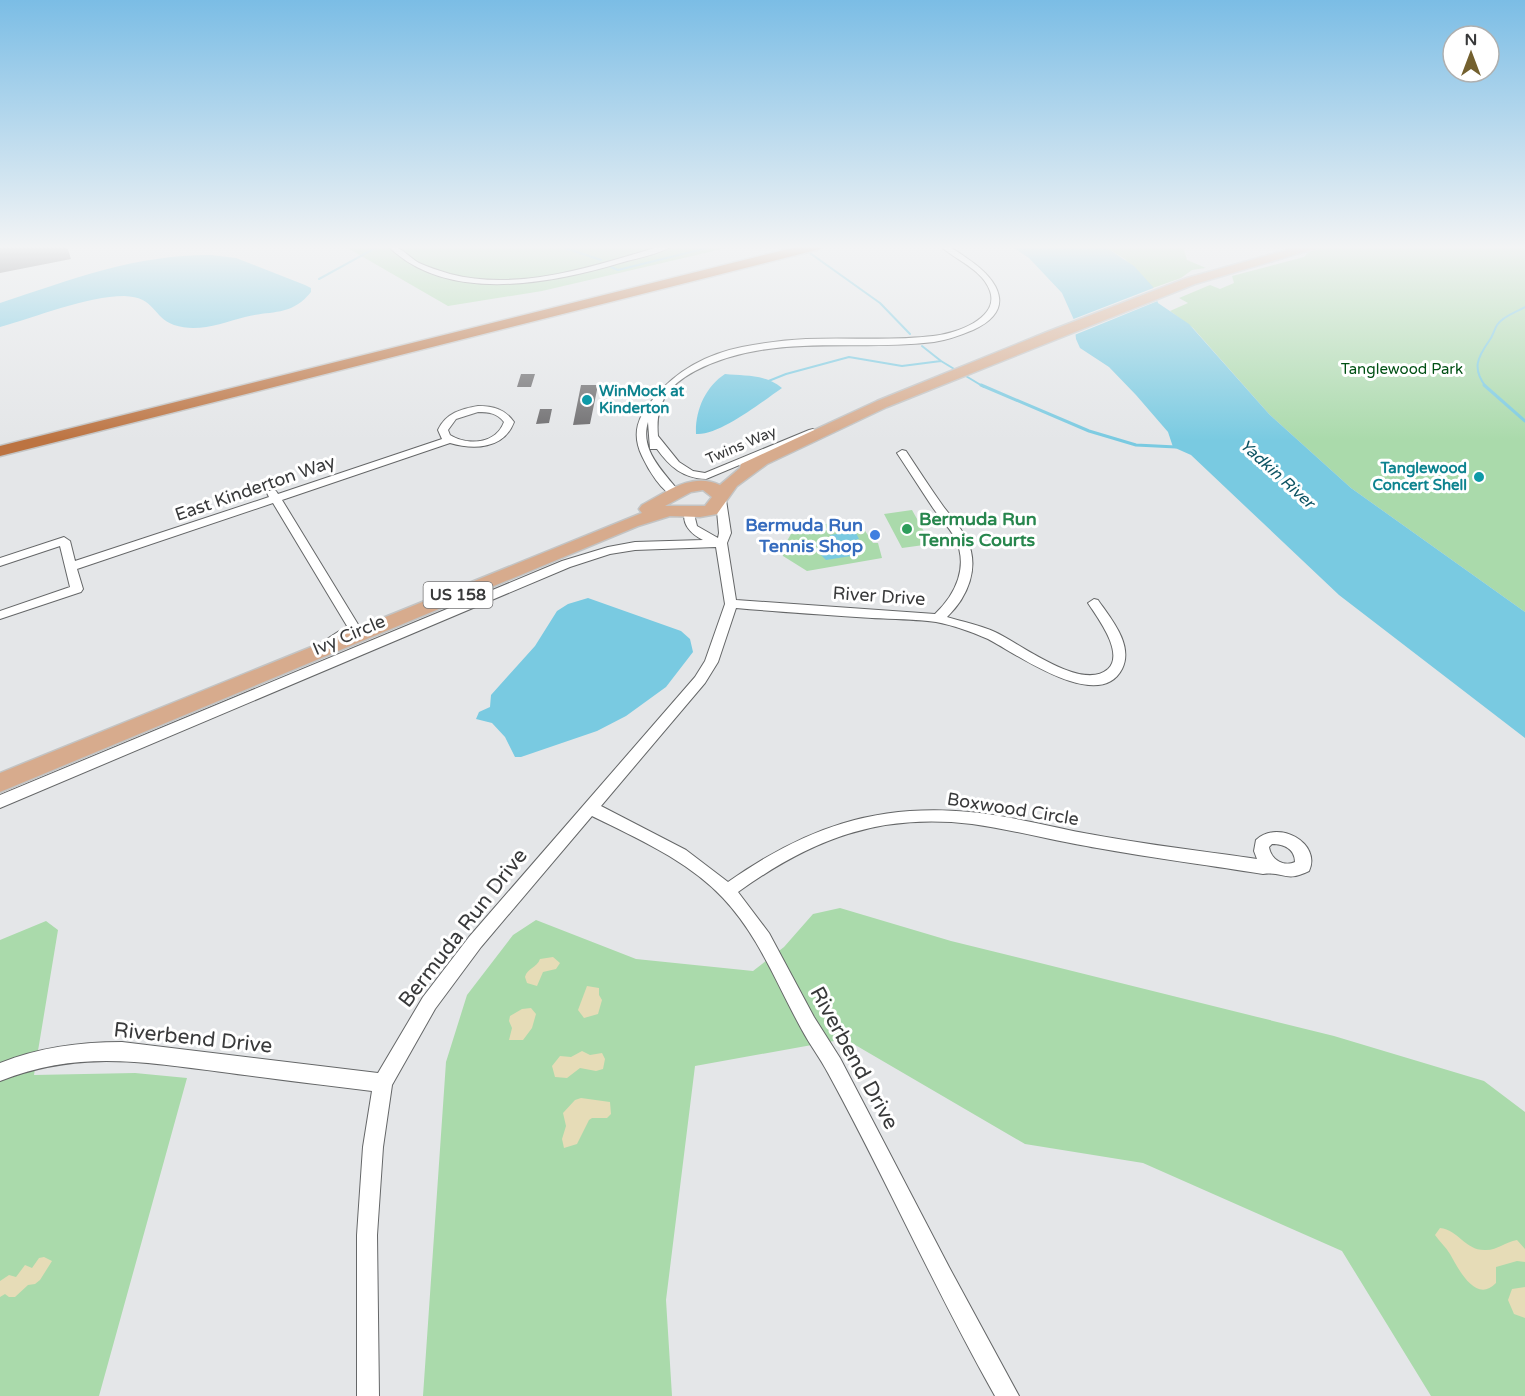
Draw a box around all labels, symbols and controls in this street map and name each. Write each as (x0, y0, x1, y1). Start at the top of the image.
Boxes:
north arrow (1441, 24, 1501, 84)
text: N (1465, 30, 1477, 50)
park label: Tanglewood Park (1341, 360, 1463, 378)
place label: WinMock at Kinderton (599, 382, 684, 417)
marker: WinMock at Kinderton (580, 393, 594, 407)
street label: Twins Way (703, 422, 779, 468)
water label: Yadkin River (1236, 435, 1320, 514)
street label: East Kinderton Way (172, 450, 338, 526)
place label: Tanglewood Concert Shell (1373, 459, 1467, 494)
marker: Tanglewood Concert Shell (1472, 470, 1486, 484)
place label: Bermuda Run Tennis Courts (918, 508, 1037, 551)
place label: Bermuda Run Tennis Shop (745, 514, 863, 557)
marker: Bermuda Run Tennis Courts (900, 522, 914, 536)
marker: Bermuda Run Tennis Shop (868, 528, 882, 542)
road number: US 158 (424, 582, 492, 608)
street label: River Drive (832, 582, 926, 610)
street label: Ivy Circle (309, 610, 389, 660)
street label: Boxwood Circle (946, 788, 1080, 830)
street label: Bermuda Run Drive (393, 844, 533, 1012)
street label: Riverbend Drive (804, 982, 904, 1134)
street label: Riverbend Drive (112, 1017, 274, 1059)

